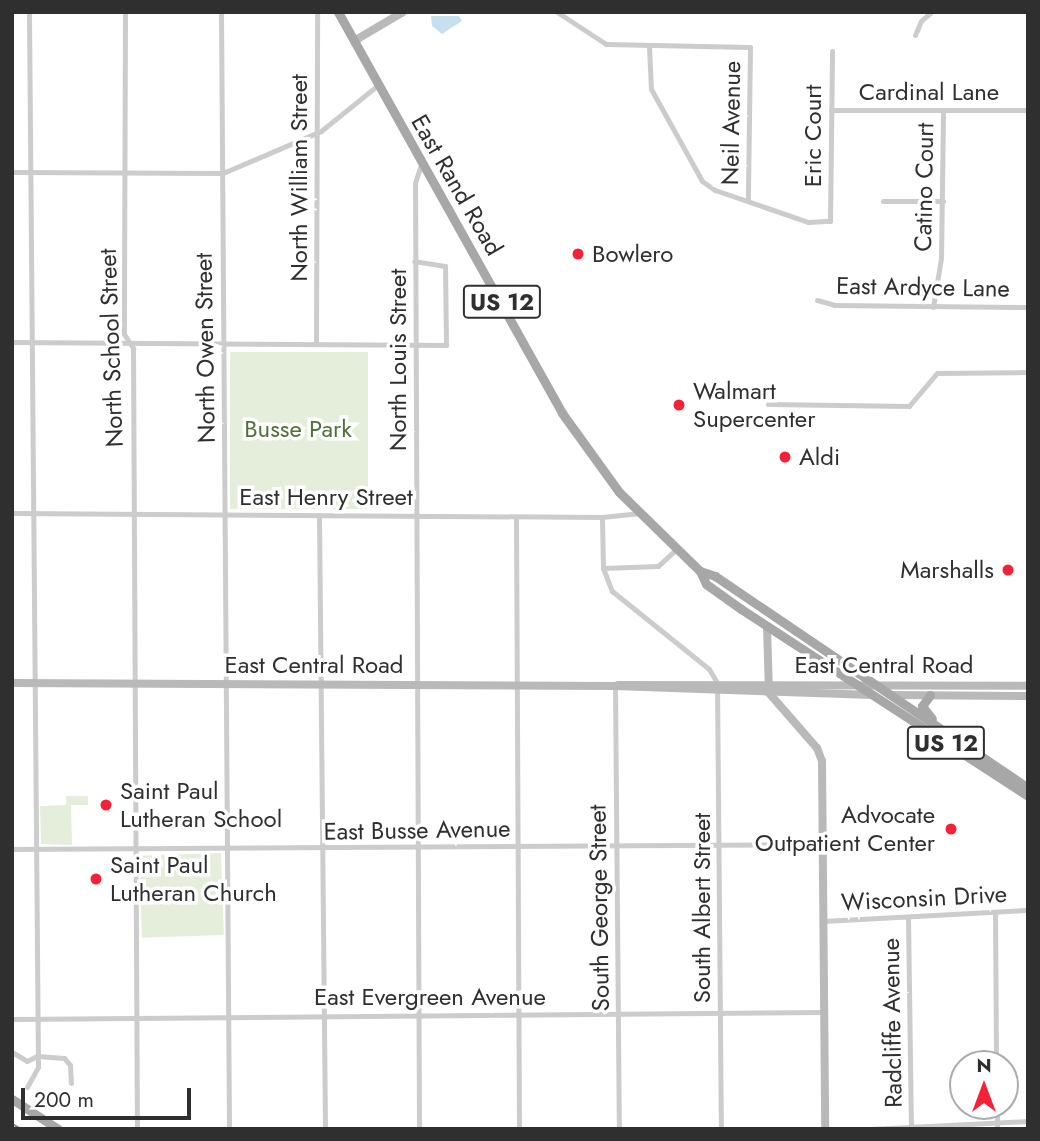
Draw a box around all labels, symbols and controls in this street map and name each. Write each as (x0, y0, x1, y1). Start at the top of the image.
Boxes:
street label: Neil Avenue (716, 60, 746, 186)
street label: North William Street (285, 74, 313, 282)
street label: Cardinal Lane (859, 78, 999, 106)
street label: Eric Court (799, 85, 827, 187)
street label: East Rand Road (405, 110, 509, 260)
street label: Catino Court (908, 122, 940, 252)
place label: Bowlero (592, 240, 673, 268)
marker: Bowlero (570, 246, 586, 262)
street label: North School Street (93, 248, 129, 448)
street label: North Owen Street (189, 253, 221, 443)
street label: North Louis Street (384, 269, 412, 451)
street label: East Ardyce Lane (836, 271, 1010, 303)
road number: US 12 (462, 282, 542, 322)
place label: Walmart Supercenter (693, 377, 815, 433)
marker: Walmart Supercenter (671, 397, 687, 413)
park label: Busse Park (244, 415, 352, 443)
place label: Aldi (799, 443, 840, 471)
marker: Aldi (777, 449, 793, 465)
street label: East Henry Street (239, 483, 413, 511)
place label: Marshalls (900, 556, 994, 584)
marker: Marshalls (1000, 562, 1016, 578)
street label: East Central Road (225, 651, 403, 679)
street label: East Central Road (795, 651, 973, 679)
road number: US 12 (906, 723, 986, 762)
place label: Saint Paul Lutheran School (120, 777, 282, 833)
marker: Saint Paul Lutheran School (98, 797, 114, 813)
place label: Advocate Outpatient Center (755, 801, 935, 857)
street label: South George Street (583, 804, 615, 1012)
street label: South Albert Street (688, 813, 716, 1003)
street label: East Busse Avenue (323, 814, 511, 846)
marker: Advocate Outpatient Center (941, 819, 961, 839)
place label: Saint Paul Lutheran Church (110, 851, 277, 907)
marker: Saint Paul Lutheran Church (88, 871, 104, 887)
street label: Wisconsin Drive (840, 879, 1008, 917)
street label: Radcliffe Avenue (876, 938, 908, 1108)
street label: East Evergreen Avenue (314, 983, 546, 1011)
north arrow (949, 1050, 1019, 1120)
text: N (976, 1052, 992, 1079)
scale bar (24, 1074, 194, 1118)
text: 200 m (34, 1085, 94, 1115)

